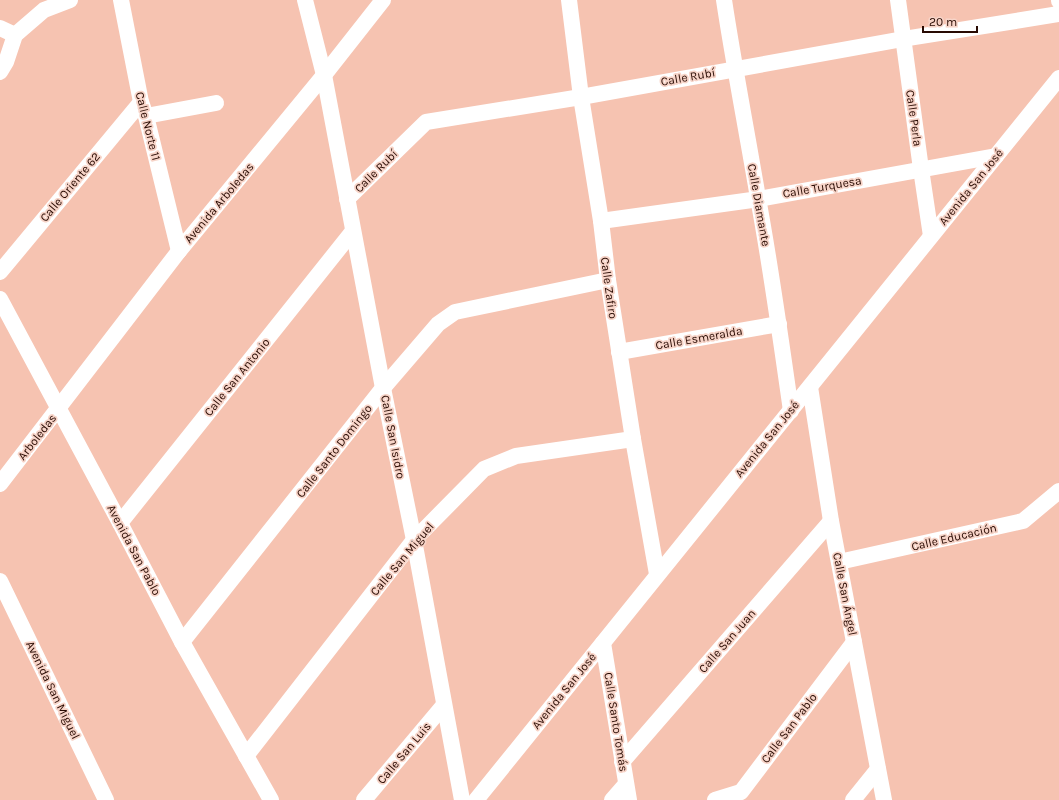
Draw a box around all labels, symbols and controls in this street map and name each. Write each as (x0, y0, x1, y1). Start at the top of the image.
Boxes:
scale bar (923, 8, 977, 34)
text: 20 m (929, 15, 957, 29)
street label: Calle Rubí (660, 65, 717, 89)
street label: Calle Perla (903, 89, 925, 147)
street label: Calle Norte 11 (133, 90, 163, 162)
street label: Calle Rubí (352, 146, 401, 195)
street label: Avenida San José (936, 146, 1006, 228)
street label: Calle Oriente 62 (37, 149, 103, 224)
street label: Avenida Arboledas (181, 160, 257, 246)
street label: Calle Diamante (745, 163, 773, 247)
street label: Calle Turquesa (781, 173, 863, 201)
street label: Calle Zafiro (598, 256, 620, 320)
street label: Calle Esmeralda (654, 323, 744, 353)
street label: Calle San Antonio (201, 335, 273, 419)
street label: Calle San Isidro (378, 394, 408, 480)
street label: Avenida San José (732, 398, 802, 480)
street label: Calle Santo Domingo (293, 402, 375, 500)
street label: Arboledas (15, 411, 59, 463)
street label: Avenida San Pablo (104, 502, 164, 598)
street label: Calle San Miguel (367, 520, 437, 598)
street label: Calle Educación (910, 520, 998, 554)
street label: Calle San Ángel (830, 551, 861, 637)
street label: Calle San Juan (696, 606, 758, 676)
street label: Avenida San Miguel (23, 639, 83, 741)
street label: Avenida San José (529, 650, 599, 732)
street label: Calle Santo Tomás (601, 671, 631, 773)
street label: Calle San Pablo (758, 690, 820, 766)
street label: Calle San Luis (374, 719, 434, 787)

